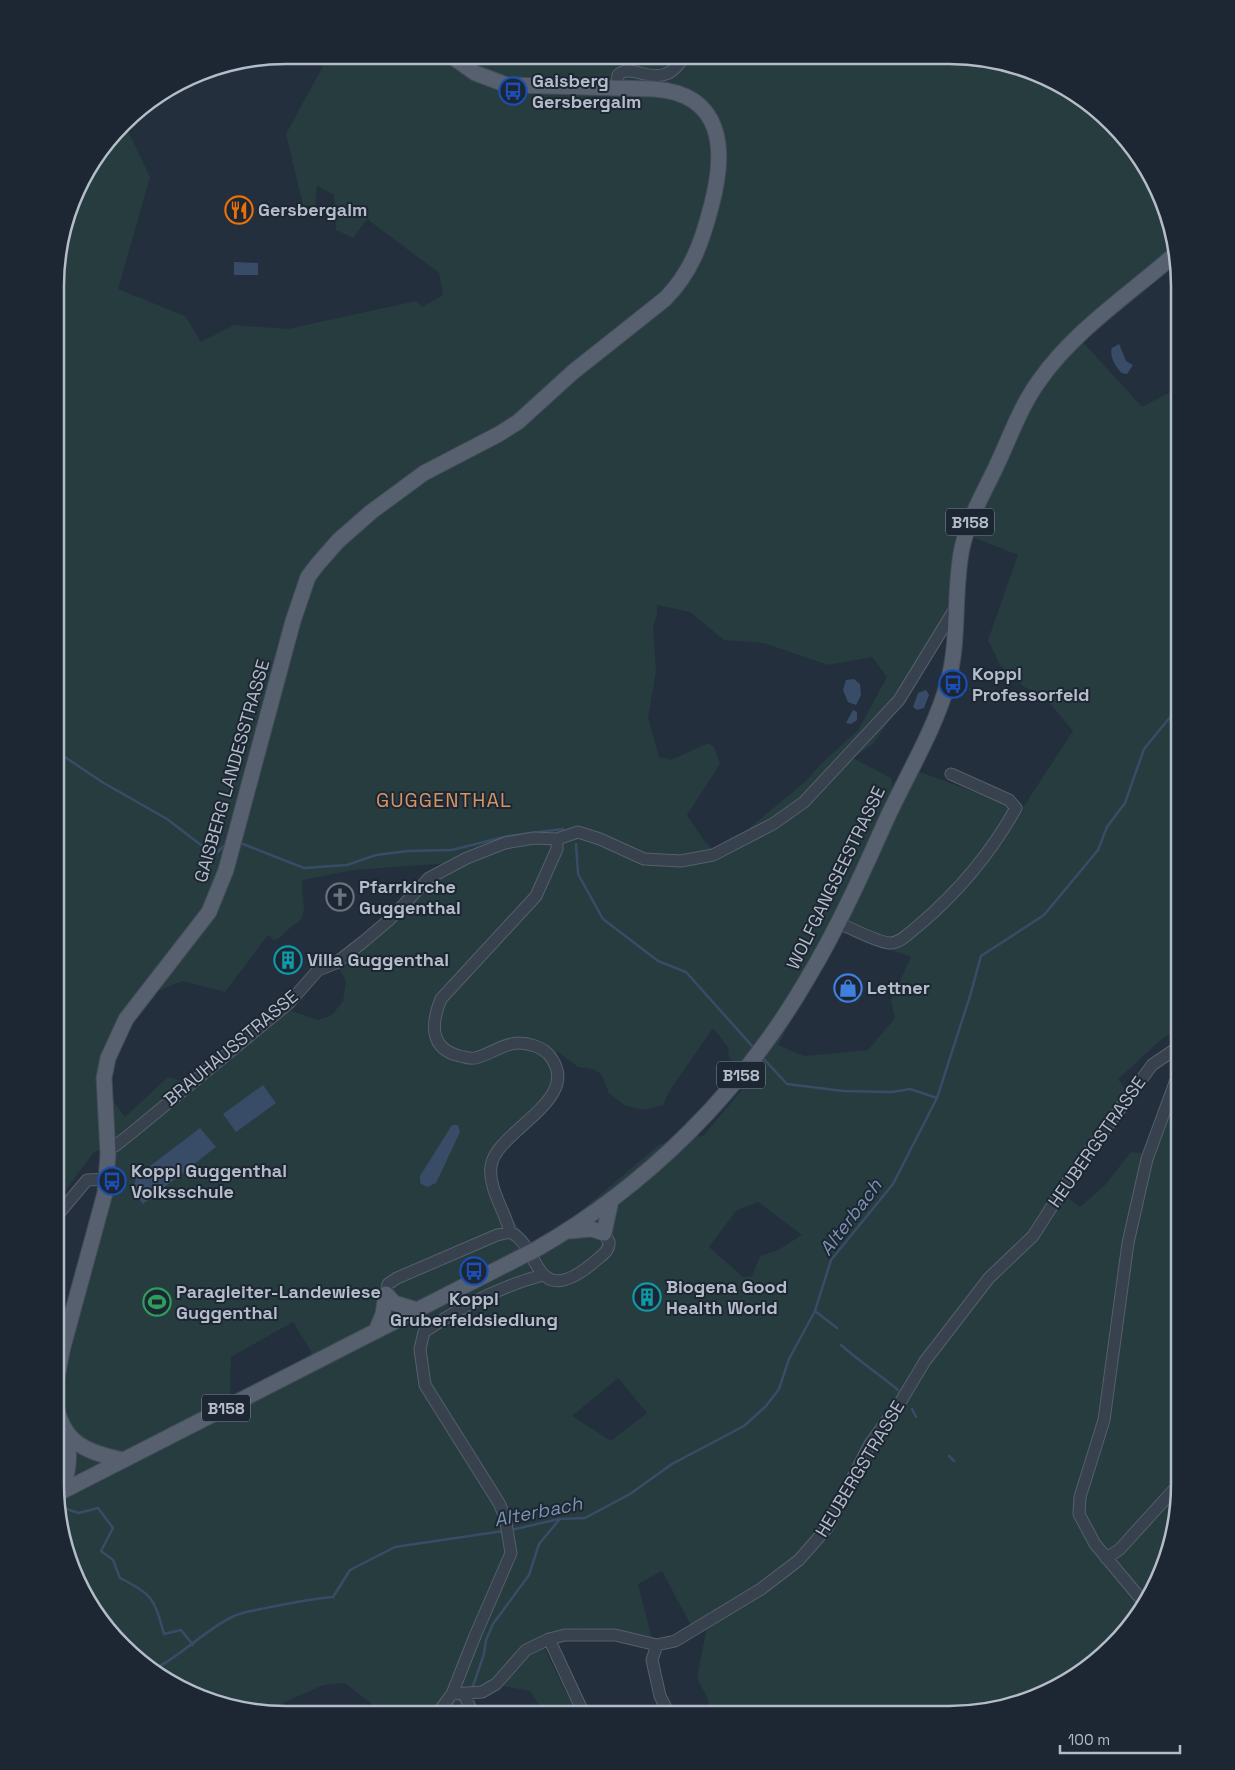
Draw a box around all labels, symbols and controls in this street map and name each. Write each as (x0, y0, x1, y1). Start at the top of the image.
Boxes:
place label: Gaisberg Gersbergalm (532, 69, 641, 113)
bus stop icon: Gaisberg Gersbergalm (498, 76, 528, 106)
restaurant icon: Gersbergalm (224, 195, 254, 225)
place label: Gersbergalm (258, 198, 367, 221)
road number: B158 (946, 508, 994, 536)
street label: GAISBERG LANDESSTRASSE (189, 657, 274, 885)
place label: Koppl Professorfeld (972, 662, 1090, 706)
bus stop icon: Koppl Professorfeld (938, 669, 968, 699)
street label: WOLFGANGSEESTRASSE (781, 782, 890, 973)
district label: GUGGENTHAL (376, 787, 512, 813)
place label: Pfarrkirche Guggenthal (359, 875, 461, 919)
church icon: Pfarrkirche Guggenthal (325, 882, 355, 912)
building icon: Villa Guggenthal (273, 945, 303, 975)
place label: Villa Guggenthal (307, 948, 449, 971)
shop icon: Lettner (833, 973, 863, 1003)
place label: Lettner (867, 976, 930, 999)
street label: BRAUHAUSSTRASSE (159, 985, 302, 1110)
road number: B158 (717, 1062, 765, 1088)
street label: HEUBERGSTRASSE (1043, 1072, 1151, 1212)
place label: Koppl Guggenthal Volksschule (131, 1159, 287, 1203)
bus stop icon: Koppl Guggenthal Volksschule (97, 1166, 127, 1196)
water label: Alterbach (814, 1174, 887, 1261)
bus stop icon: Koppl Gruberfeldsiedlung (459, 1256, 489, 1286)
place label: Biogena Good Health World (666, 1275, 787, 1319)
place label: Paragleiter-Landewiese Guggenthal (176, 1280, 381, 1324)
building icon: Biogena Good Health World (632, 1282, 662, 1312)
sports icon: Paragleiter-Landewiese Guggenthal (142, 1287, 172, 1317)
place label: Koppl Gruberfeldsiedlung (390, 1287, 558, 1331)
road number: B158 (202, 1395, 250, 1422)
street label: HEUBERGSTRASSE (810, 1396, 909, 1541)
water label: Alterbach (492, 1491, 585, 1532)
scale bar (1060, 1722, 1180, 1754)
text: 100 m (1068, 1730, 1110, 1749)

